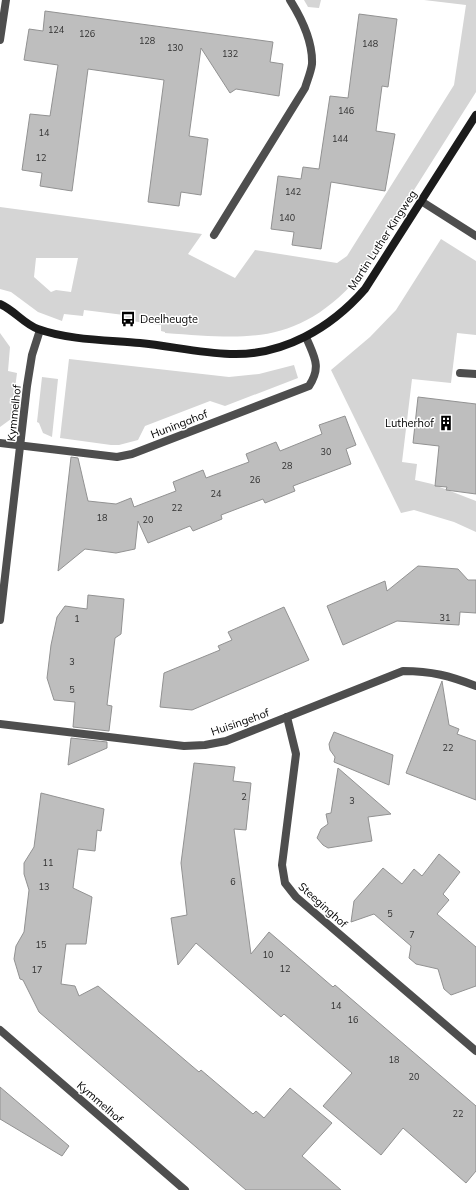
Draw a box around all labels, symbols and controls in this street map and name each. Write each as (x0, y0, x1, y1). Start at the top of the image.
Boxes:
house number: 124 (48, 24, 65, 35)
house number: 126 (79, 28, 95, 39)
house number: 128 (139, 35, 155, 46)
house number: 148 (362, 38, 378, 49)
house number: 130 (167, 42, 183, 53)
house number: 132 (222, 48, 238, 59)
house number: 146 (338, 105, 354, 116)
house number: 14 (39, 127, 50, 138)
house number: 144 (332, 133, 349, 144)
house number: 12 (36, 152, 46, 163)
house number: 142 (285, 186, 301, 197)
street label: Martin Luther Kingweg (344, 187, 420, 293)
house number: 140 (279, 212, 295, 223)
bus stop icon: Deelheugte (119, 310, 137, 328)
place label: Deelheugte (140, 312, 198, 326)
street label: Kymmelhof (4, 384, 24, 442)
street label: Huningahof (149, 407, 210, 441)
building icon: Lutherhof (437, 414, 455, 432)
place label: Lutherhof (385, 416, 434, 430)
house number: 30 (321, 446, 331, 457)
house number: 28 (282, 460, 292, 471)
house number: 26 (250, 474, 260, 485)
house number: 24 (211, 488, 222, 499)
house number: 22 (172, 502, 182, 513)
house number: 18 (97, 512, 107, 523)
house number: 20 (143, 514, 153, 525)
house number: 31 (440, 612, 450, 623)
house number: 1 (74, 613, 80, 624)
house number: 3 (69, 656, 75, 667)
house number: 5 (69, 684, 75, 695)
street label: Huisingehof (209, 705, 271, 739)
house number: 22 (443, 742, 453, 753)
house number: 2 (241, 791, 247, 802)
house number: 3 (349, 795, 355, 806)
house number: 11 (43, 857, 53, 868)
house number: 6 (230, 876, 236, 887)
street label: Steeginghof (296, 879, 351, 931)
house number: 13 (39, 881, 49, 892)
house number: 5 (387, 908, 393, 919)
house number: 7 (409, 929, 415, 940)
house number: 15 (36, 939, 47, 950)
house number: 10 (263, 949, 273, 960)
house number: 12 (280, 963, 290, 974)
house number: 17 (32, 964, 42, 975)
house number: 14 (331, 1000, 342, 1011)
house number: 16 (348, 1014, 358, 1025)
house number: 18 (389, 1054, 399, 1065)
house number: 20 (409, 1071, 419, 1082)
street label: Kymmelhof (74, 1078, 126, 1126)
house number: 22 (453, 1108, 463, 1119)

